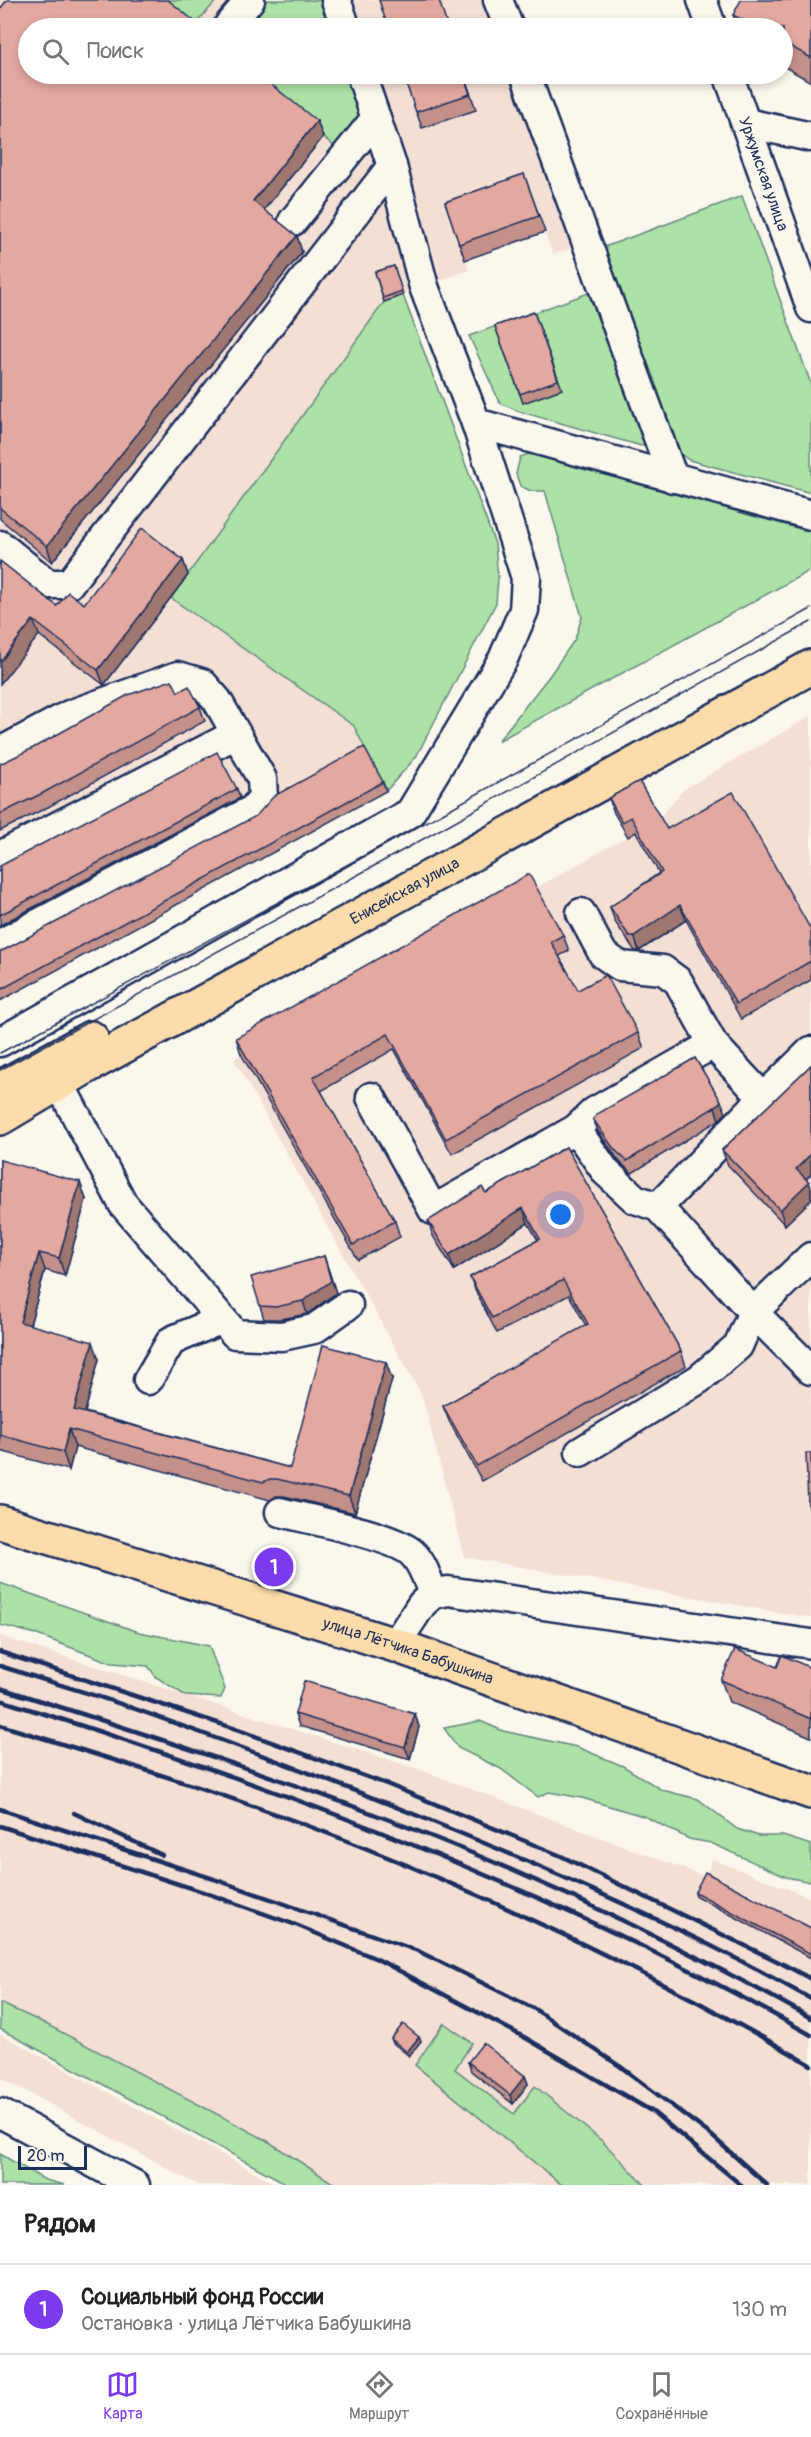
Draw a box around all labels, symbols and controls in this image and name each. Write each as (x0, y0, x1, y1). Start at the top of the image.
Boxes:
search box (18, 18, 793, 84)
icon: search (39, 35, 72, 68)
text: Поиск (87, 37, 144, 65)
street label: Уржумская улица (734, 114, 793, 234)
street label: Енисейская улица (346, 853, 463, 929)
your location (546, 1200, 575, 1229)
pin: 1 (254, 1544, 294, 1590)
street label: улица Лётчика Бабушкина (319, 1613, 496, 1689)
scale bar (18, 2143, 87, 2170)
text: 20 m (27, 2146, 65, 2166)
text: Рядом (24, 2208, 96, 2240)
text: Социальный фонд России (81, 2283, 323, 2311)
text: 1 (40, 2297, 47, 2322)
text: 130 m (732, 2297, 787, 2322)
text: Остановка · улица Лётчика Бабушкина (81, 2311, 411, 2336)
tab: Карта (103, 2368, 143, 2424)
tab: Маршрут (349, 2368, 409, 2424)
tab: Сохранённые (616, 2368, 708, 2424)

